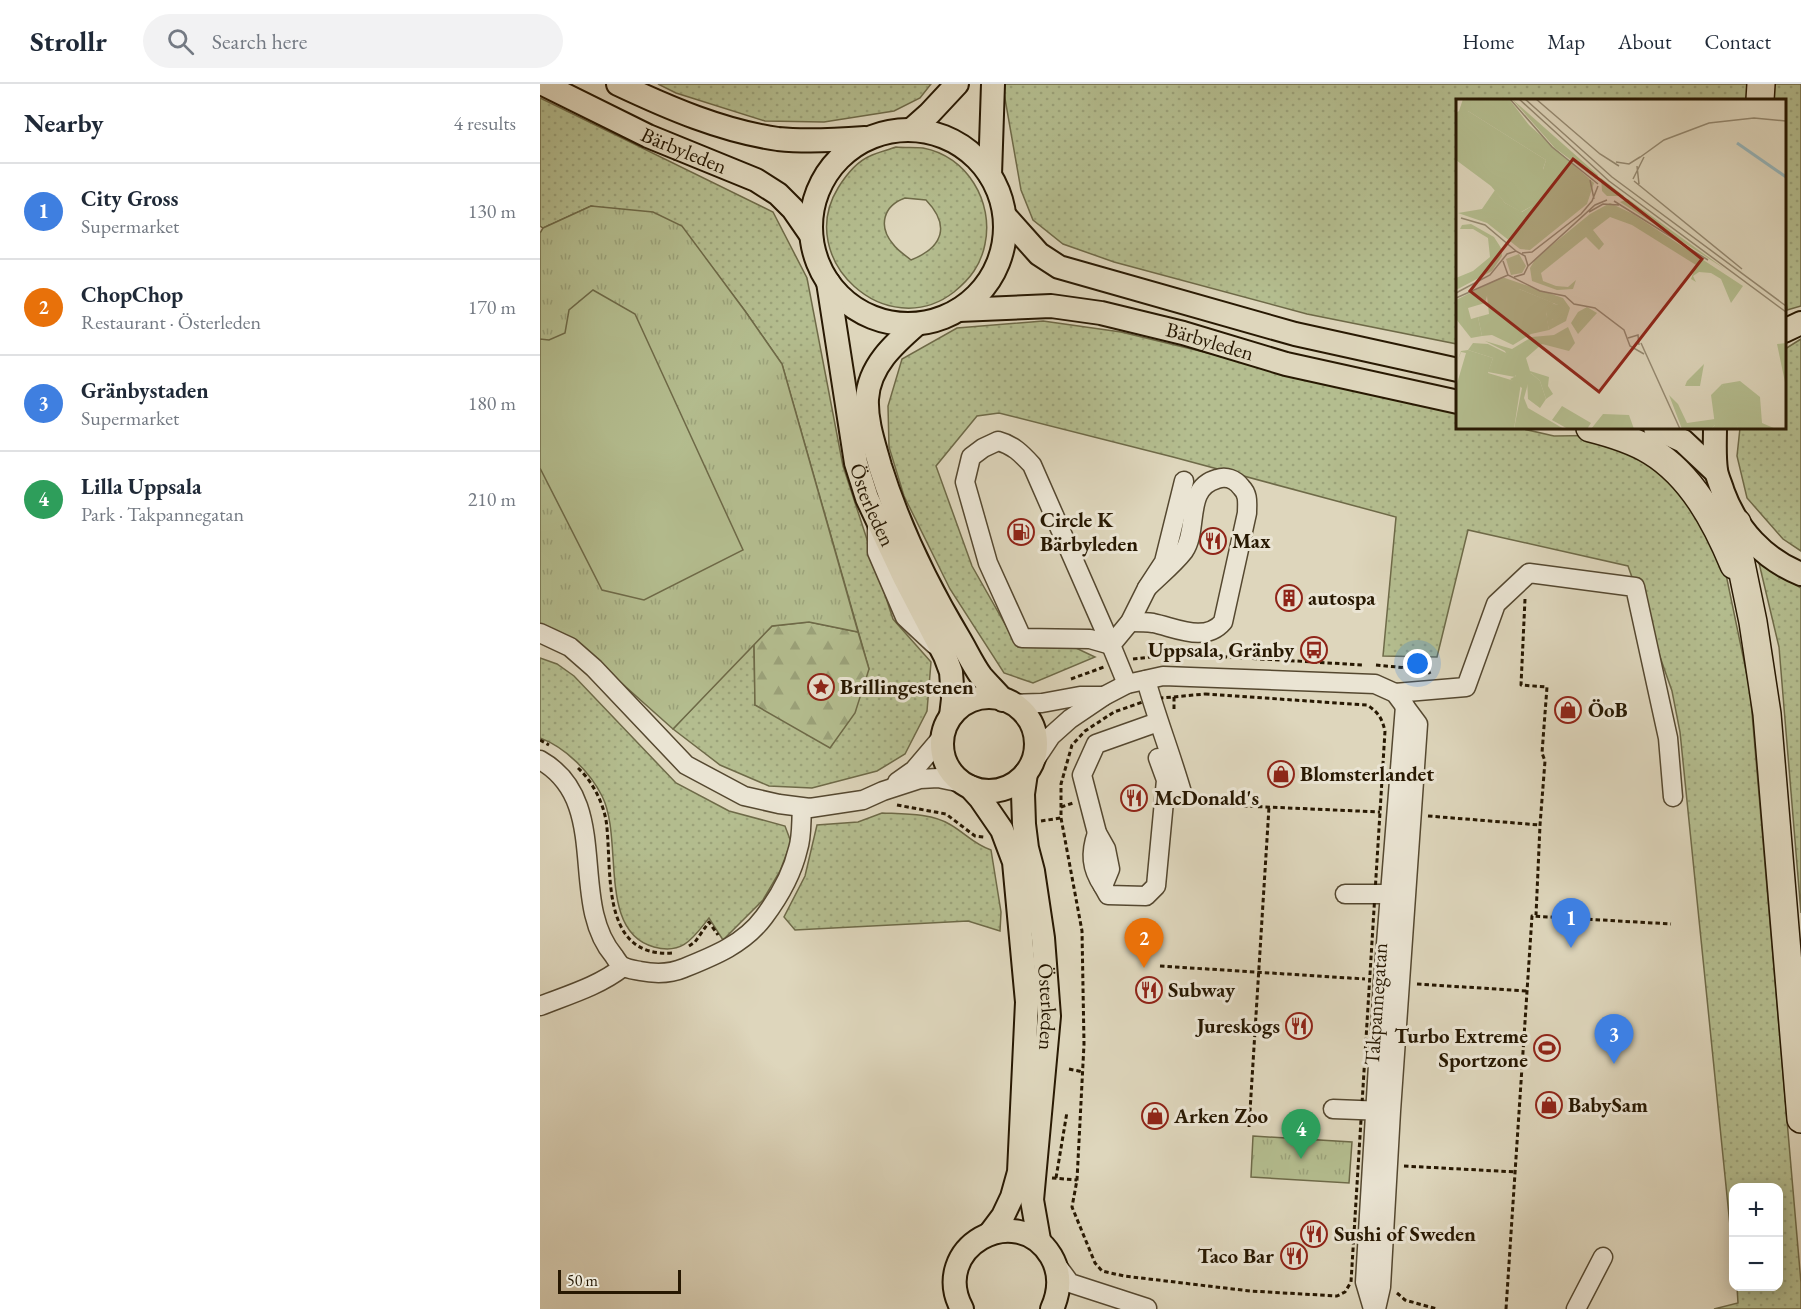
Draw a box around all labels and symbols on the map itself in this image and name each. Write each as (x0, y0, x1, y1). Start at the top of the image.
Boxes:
inset map (1456, 99, 1786, 429)
street label: Bärbyleden (637, 121, 731, 180)
street label: Bärbyleden (1163, 315, 1257, 367)
street label: Österleden (844, 460, 902, 551)
place label: Circle K Bärbyleden (1040, 506, 1138, 557)
fuel station icon: Circle K Bärbyleden (1006, 517, 1036, 547)
restaurant icon: Max (1198, 526, 1228, 556)
place label: Max (1232, 527, 1271, 554)
building icon: autospa (1274, 583, 1304, 613)
place label: autospa (1308, 584, 1376, 611)
bus stop icon: Uppsala, Gränby (1299, 635, 1329, 665)
place label: Uppsala, Gränby (1148, 636, 1295, 663)
your location (1403, 649, 1432, 678)
place icon: Brillingestenen (806, 672, 836, 702)
place label: Brillingestenen (840, 673, 974, 700)
shop icon: ÖoB (1553, 695, 1583, 725)
place label: ÖoB (1588, 696, 1628, 723)
shop icon: Blomsterlandet (1266, 759, 1296, 789)
place label: Blomsterlandet (1300, 760, 1434, 787)
restaurant icon: McDonald's (1119, 783, 1149, 813)
place label: McDonald's (1154, 784, 1259, 811)
pin: 1 (1552, 898, 1590, 948)
pin: 2 (1124, 918, 1164, 968)
street label: Takpannegatan (1358, 942, 1393, 1066)
street label: Österleden (1032, 962, 1063, 1052)
restaurant icon: Subway (1134, 975, 1164, 1005)
place label: Subway (1168, 976, 1236, 1003)
restaurant icon: Jureskogs (1284, 1011, 1314, 1041)
place label: Jureskogs (1195, 1012, 1280, 1039)
pin: 3 (1594, 1014, 1634, 1064)
place label: Turbo Extreme Sportzone (1394, 1022, 1528, 1073)
sports icon: Turbo Extreme Sportzone (1532, 1033, 1562, 1063)
shop icon: BabySam (1534, 1090, 1564, 1120)
place label: BabySam (1568, 1091, 1648, 1118)
shop icon: Arken Zoo (1140, 1101, 1170, 1131)
place label: Arken Zoo (1173, 1102, 1269, 1129)
pin: 4 (1282, 1110, 1320, 1159)
restaurant icon: Sushi of Sweden (1299, 1219, 1329, 1249)
place label: Sushi of Sweden (1334, 1220, 1476, 1247)
restaurant icon: Taco Bar (1279, 1241, 1309, 1271)
place label: Taco Bar (1197, 1242, 1274, 1269)
scale bar (558, 1267, 681, 1294)

